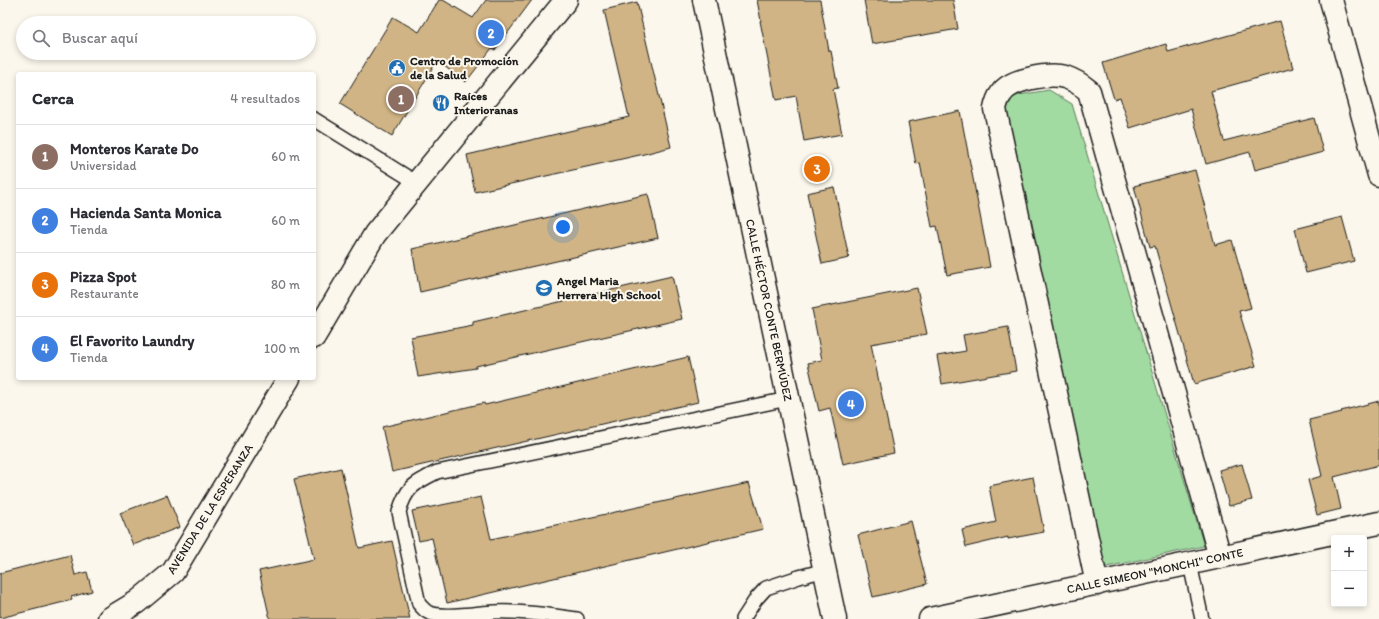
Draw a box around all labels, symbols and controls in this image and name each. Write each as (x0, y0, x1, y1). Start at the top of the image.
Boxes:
search box (16, 16, 316, 60)
pin: 2 (478, 18, 504, 48)
icon: search (30, 27, 52, 49)
text: Buscar aquí (62, 29, 138, 47)
place label: Centro de Promoción de la Salud (410, 54, 519, 82)
public building icon: Centro de Promoción de la Salud (387, 58, 407, 78)
pin: 1 (388, 84, 414, 114)
text: Cerca (32, 88, 74, 108)
place label: Raíces Interioranas (454, 89, 519, 117)
text: 4 resultados (230, 91, 300, 106)
restaurant icon: Raíces Interioranas (431, 93, 451, 113)
text: Monteros Karate Do (70, 140, 199, 158)
text: 1 (42, 149, 48, 164)
text: 60 m (271, 149, 300, 164)
pin: 3 (804, 154, 830, 184)
text: Universidad (70, 158, 137, 173)
text: Hacienda Santa Monica (70, 204, 222, 222)
text: 2 (42, 213, 48, 228)
text: 60 m (271, 213, 300, 228)
your location (553, 217, 573, 237)
street label: CALLE HÉCTOR CONTE BERMÚDEZ (743, 218, 795, 402)
text: Tienda (70, 222, 108, 237)
text: Pizza Spot (70, 268, 137, 286)
place label: Angel Maria Herrera High School (556, 274, 661, 303)
text: 3 (41, 277, 49, 292)
text: 80 m (271, 277, 300, 292)
school or university icon: Angel Maria Herrera High School (534, 278, 554, 298)
text: Restaurante (70, 286, 139, 301)
text: El Favorito Laundry (70, 332, 194, 350)
text: 4 (41, 341, 49, 356)
text: 100 m (264, 341, 300, 356)
text: Tienda (70, 350, 108, 365)
pin: 4 (838, 389, 864, 419)
street label: AVENIDA DE LA ESPERANZA (164, 441, 256, 576)
map controls (1331, 535, 1367, 607)
button: + (1331, 535, 1367, 571)
street label: CALLE SIMEON "MONCHI" CONTE (1066, 545, 1245, 597)
button: − (1331, 571, 1367, 607)

